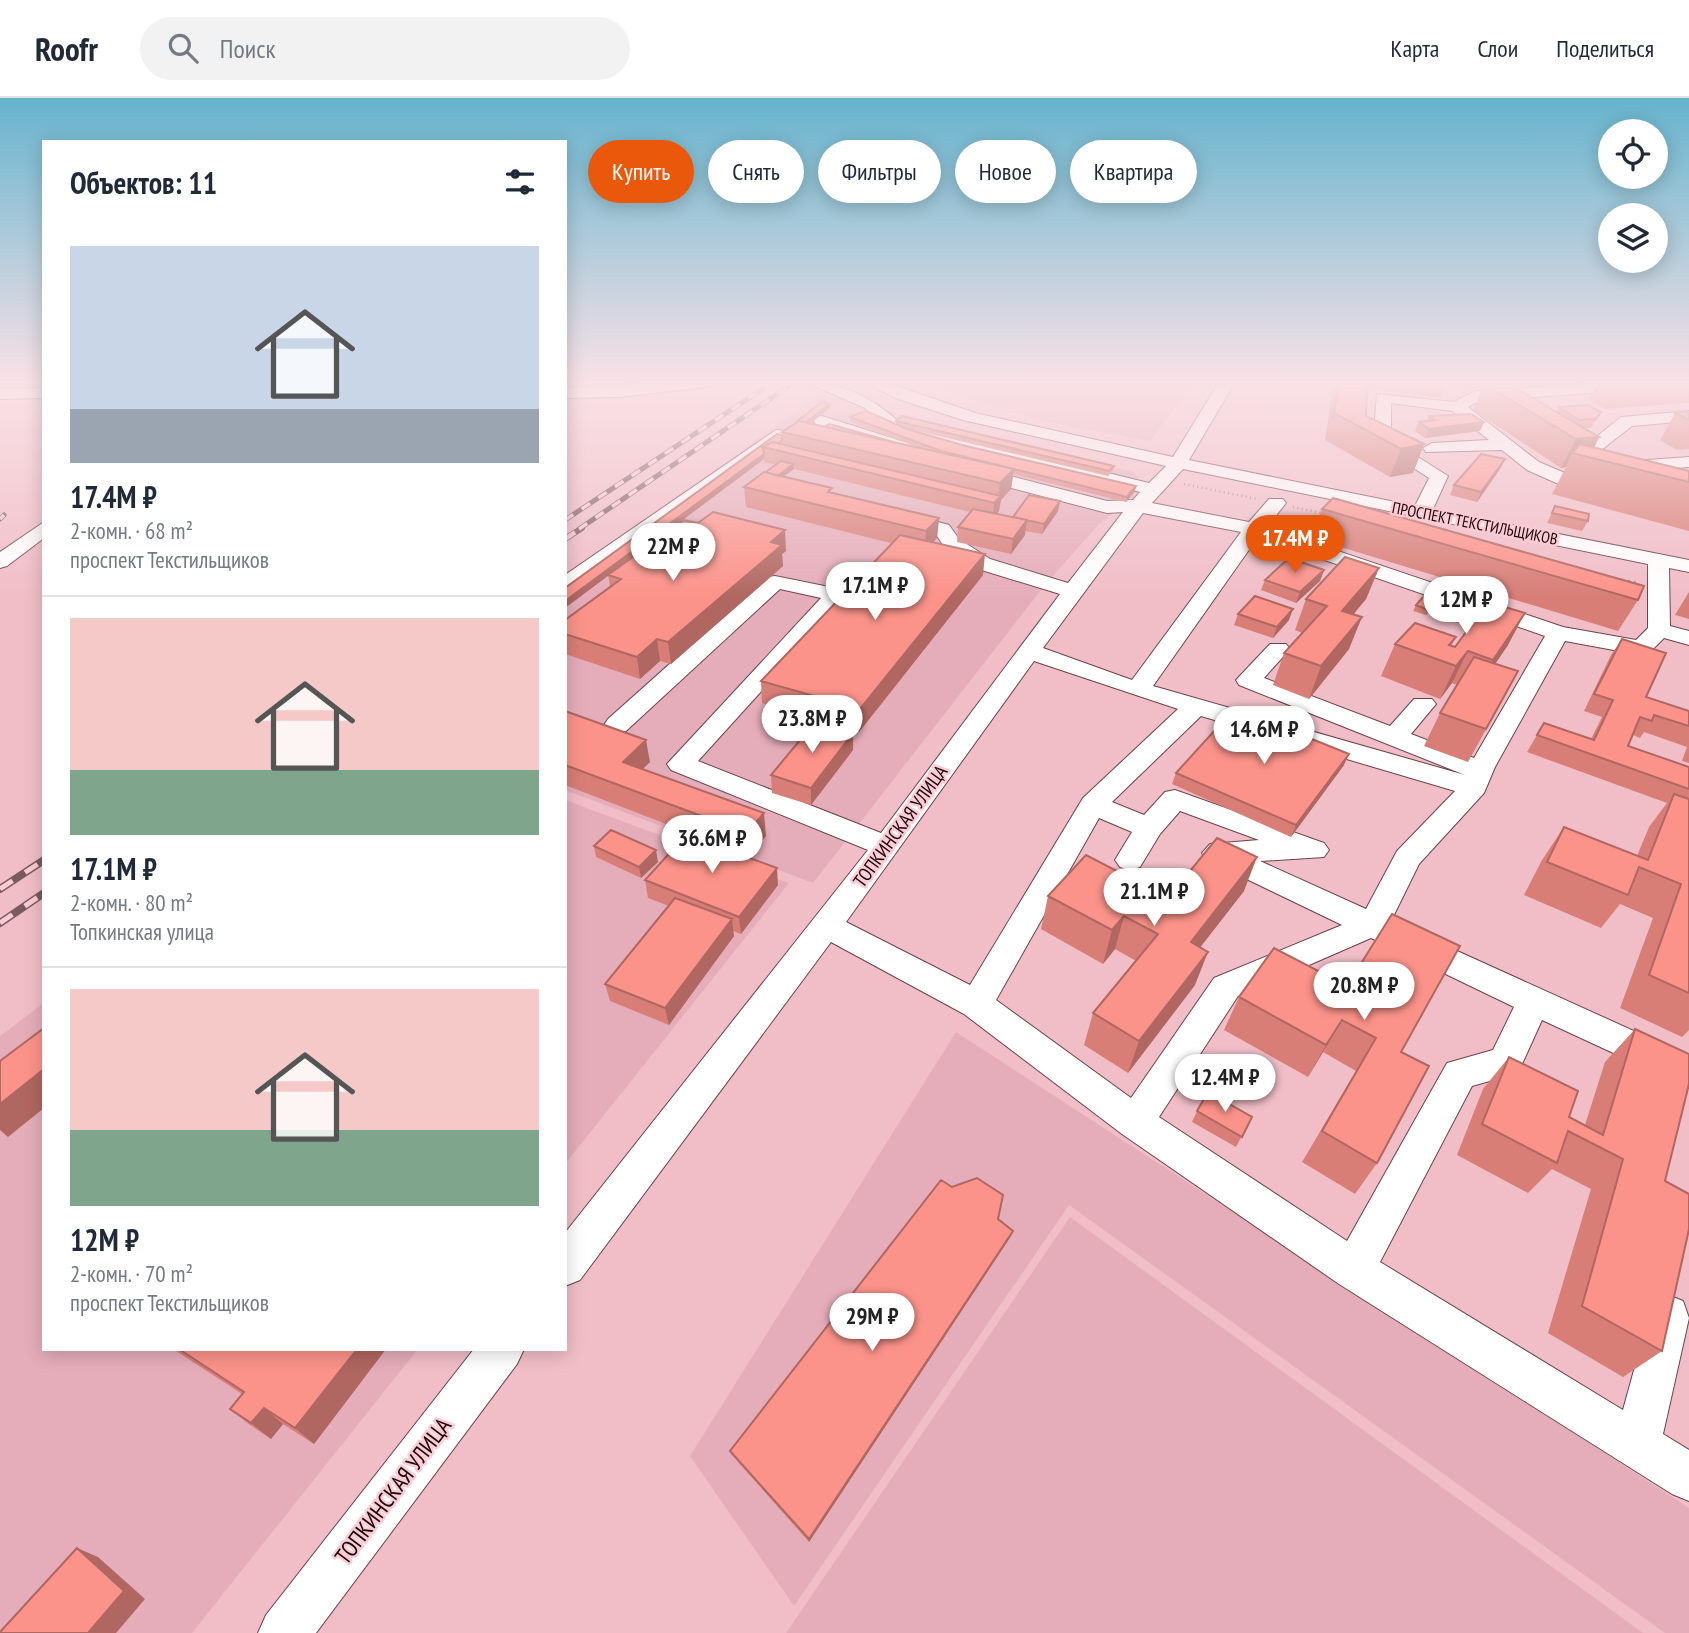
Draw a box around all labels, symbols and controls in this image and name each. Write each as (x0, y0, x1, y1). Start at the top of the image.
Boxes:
search box (140, 17, 630, 80)
text: Roofr (35, 27, 98, 70)
icon: search (164, 29, 202, 67)
text: Поиск (220, 32, 275, 65)
text: Карта (1391, 33, 1439, 64)
text: Слои (1477, 33, 1518, 64)
text: Поделиться (1556, 33, 1654, 64)
map controls (1598, 119, 1668, 273)
button: locate (1598, 119, 1668, 189)
chip: Купить (588, 140, 694, 203)
chip: Снять (708, 140, 804, 203)
chip: Фильтры (818, 140, 941, 203)
chip: Новое (955, 140, 1056, 203)
chip: Квартира (1070, 140, 1197, 203)
text: Объектов: 11 (70, 163, 217, 202)
icon: filters (501, 163, 539, 201)
button: layers (1598, 203, 1668, 273)
icon: home (242, 291, 368, 417)
text: 17.4M ₽ (70, 477, 157, 516)
street label: ПРОСПЕКТ ТЕКСТИЛЬЩИКОВ (1391, 497, 1559, 549)
text: 2-комн. · 68 m² (70, 516, 193, 545)
pin: 17.4M ₽ (1230, 516, 1360, 575)
text: 17.4M ₽ (1262, 523, 1328, 552)
pin: 22M ₽ (624, 524, 722, 583)
text: 22M ₽ (647, 531, 699, 560)
text: проспект Текстильщиков (70, 545, 269, 574)
pin: 17.1M ₽ (810, 562, 940, 622)
text: 17.1M ₽ (842, 570, 908, 599)
pin: 12M ₽ (1417, 576, 1515, 636)
text: 12M ₽ (1440, 584, 1492, 613)
icon: home (242, 663, 368, 789)
pin: 23.8M ₽ (747, 696, 877, 755)
text: 23.8M ₽ (778, 703, 846, 732)
pin: 14.6M ₽ (1199, 706, 1329, 766)
text: 14.6M ₽ (1230, 714, 1298, 743)
street label: ТОПКИНСКАЯ УЛИЦА (848, 760, 952, 892)
pin: 36.6M ₽ (647, 816, 777, 875)
text: 36.6M ₽ (678, 823, 746, 852)
text: 17.1M ₽ (70, 849, 157, 888)
pin: 21.1M ₽ (1089, 868, 1219, 928)
text: 21.1M ₽ (1120, 876, 1188, 905)
text: 2-комн. · 80 m² (70, 888, 193, 917)
text: Топкинская улица (70, 917, 214, 946)
pin: 20.8M ₽ (1299, 962, 1429, 1022)
text: 20.8M ₽ (1330, 970, 1398, 999)
icon: home (242, 1034, 368, 1160)
pin: 12.4M ₽ (1160, 1054, 1290, 1114)
text: 12.4M ₽ (1191, 1062, 1259, 1091)
text: 12M ₽ (70, 1220, 139, 1259)
text: 2-комн. · 70 m² (70, 1259, 193, 1288)
text: проспект Текстильщиков (70, 1288, 269, 1317)
pin: 29M ₽ (823, 1294, 921, 1353)
text: 29M ₽ (846, 1301, 898, 1330)
street label: ТОПКИНСКАЯ УЛИЦА (328, 1412, 457, 1570)

